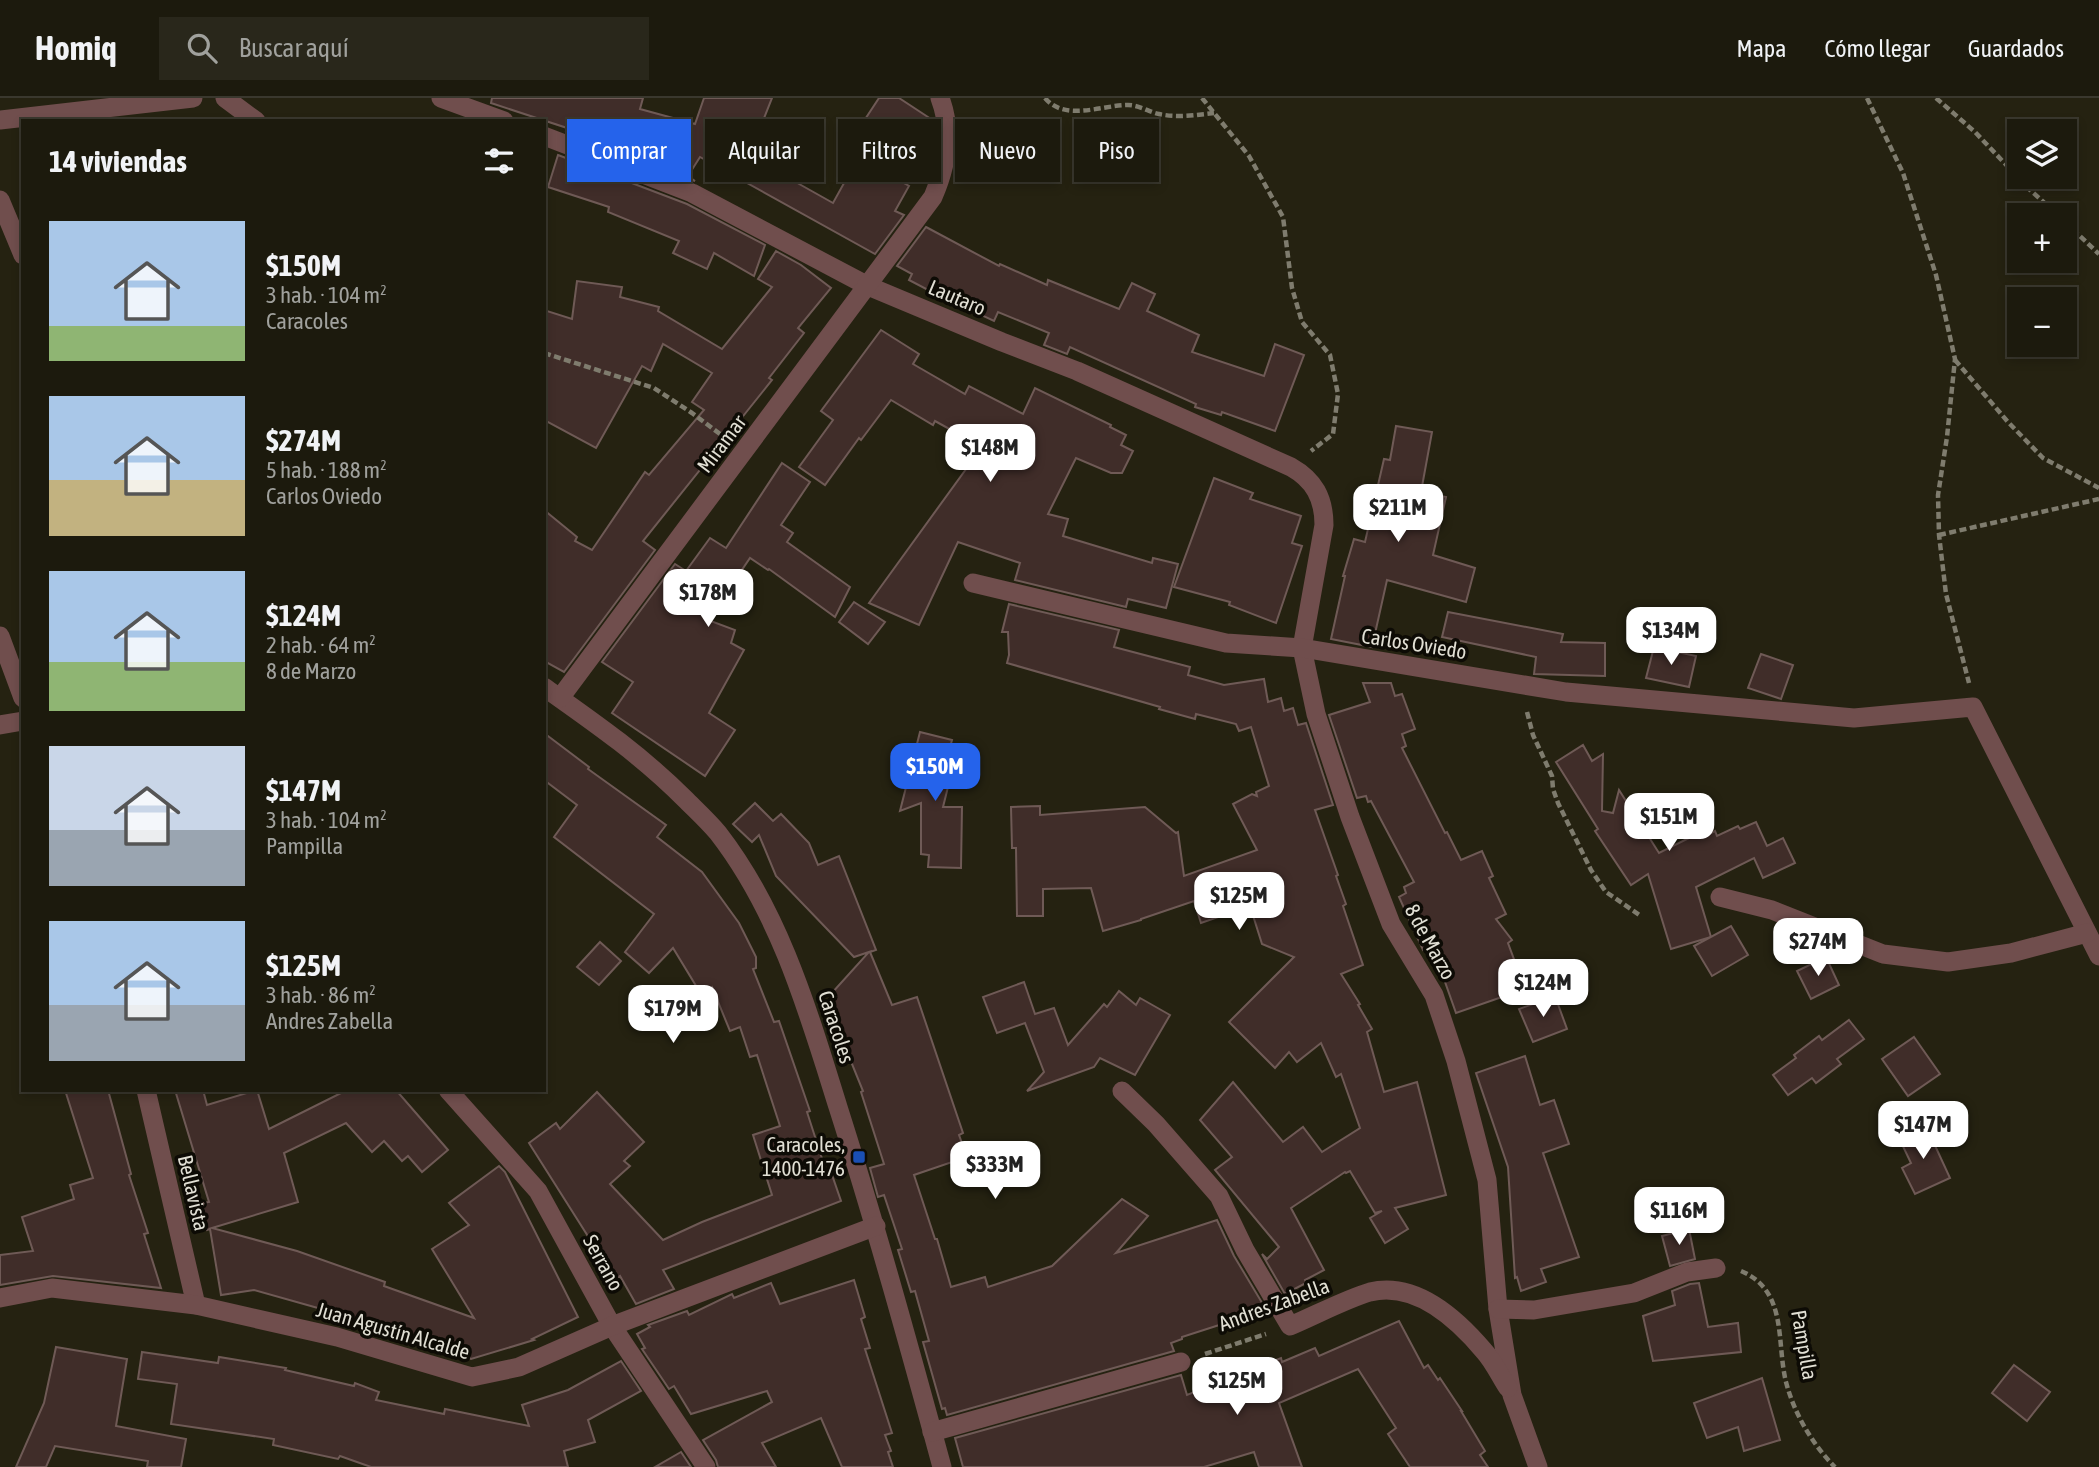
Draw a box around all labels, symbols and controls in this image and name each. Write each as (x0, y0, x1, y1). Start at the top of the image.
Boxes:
search box (159, 17, 649, 80)
text: Homiq (35, 29, 117, 67)
icon: search (183, 29, 221, 67)
text: Buscar aquí (239, 33, 349, 63)
text: Mapa (1737, 35, 1786, 62)
text: Cómo llegar (1824, 35, 1930, 62)
text: Guardados (1968, 35, 2064, 62)
chip: Comprar (567, 119, 691, 182)
chip: Alquilar (705, 119, 824, 182)
chip: Filtros (838, 119, 941, 182)
chip: Nuevo (955, 119, 1060, 182)
chip: Piso (1074, 119, 1159, 182)
map controls (2007, 119, 2077, 357)
button: layers (2007, 119, 2077, 189)
icon: filters (480, 142, 518, 180)
text: 14 viviendas (49, 144, 187, 178)
button: + (2007, 203, 2077, 273)
text: $150M (266, 248, 341, 282)
icon: home (105, 249, 189, 333)
street label: Lautaro (925, 274, 990, 320)
text: 3 hab. · 104 m² (266, 282, 387, 308)
button: − (2007, 287, 2077, 357)
text: Caracoles (266, 308, 348, 334)
street label: Miramar (692, 409, 751, 477)
text: $274M (266, 423, 341, 457)
icon: home (105, 424, 189, 508)
pin: $148M (941, 424, 1039, 484)
text: $148M (961, 434, 1019, 460)
text: 5 hab. · 188 m² (266, 457, 387, 483)
text: Carlos Oviedo (266, 483, 382, 509)
pin: $211M (1349, 484, 1447, 544)
text: $211M (1369, 494, 1427, 520)
pin: $178M (659, 570, 757, 629)
text: $178M (679, 579, 737, 605)
text: $124M (266, 598, 341, 632)
icon: home (105, 599, 189, 683)
pin: $134M (1622, 608, 1720, 667)
text: $134M (1642, 617, 1700, 643)
street label: Carlos Oviedo (1360, 623, 1468, 663)
text: 2 hab. · 64 m² (266, 632, 376, 658)
text: 8 de Marzo (266, 658, 356, 684)
pin: $150M (886, 744, 984, 803)
text: $150M (906, 753, 964, 779)
text: $147M (266, 773, 341, 807)
icon: home (105, 774, 189, 858)
pin: $151M (1620, 794, 1718, 853)
text: $151M (1640, 803, 1698, 829)
text: 3 hab. · 104 m² (266, 807, 387, 833)
text: Pampilla (266, 833, 343, 859)
pin: $125M (1190, 872, 1288, 932)
text: $125M (1210, 882, 1268, 908)
street label: 8 de Marzo (1400, 900, 1461, 983)
pin: $274M (1769, 918, 1867, 978)
text: $274M (1789, 928, 1847, 954)
text: $125M (266, 948, 341, 982)
icon: home (105, 949, 189, 1033)
pin: $124M (1494, 960, 1592, 1019)
text: $124M (1514, 969, 1572, 995)
text: 3 hab. · 86 m² (266, 982, 376, 1008)
pin: $179M (624, 986, 722, 1045)
street label: Caracoles (814, 987, 860, 1066)
text: $179M (644, 995, 702, 1021)
text: Andres Zabella (266, 1008, 393, 1034)
pin: $147M (1874, 1102, 1972, 1161)
text: $147M (1894, 1111, 1952, 1137)
place label: Caracoles, 1400-1476 (762, 1132, 845, 1180)
pin: $333M (946, 1142, 1044, 1201)
marker: Caracoles, 1400-1476 (851, 1149, 867, 1165)
text: $333M (966, 1151, 1024, 1177)
street label: Bellavista (174, 1153, 214, 1233)
pin: $116M (1630, 1188, 1728, 1247)
text: $116M (1650, 1197, 1708, 1223)
street label: Serrano (579, 1230, 629, 1295)
street label: Andres Zabella (1215, 1273, 1332, 1335)
street label: Juan Agustín Alcalde (314, 1297, 473, 1363)
street label: Pampilla (1787, 1308, 1823, 1382)
pin: $125M (1188, 1358, 1286, 1417)
text: $125M (1208, 1367, 1266, 1393)

